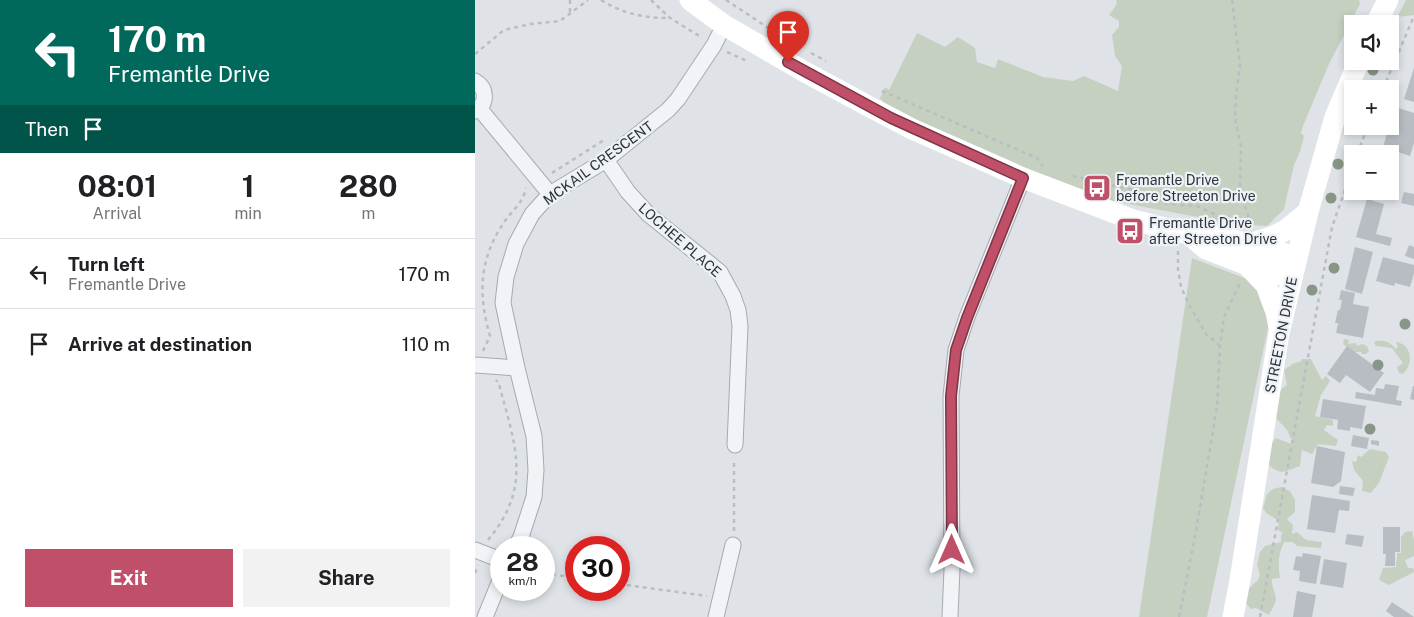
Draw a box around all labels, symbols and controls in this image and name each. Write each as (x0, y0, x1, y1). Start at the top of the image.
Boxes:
pin (767, 11, 809, 62)
map controls (1344, 15, 1399, 200)
button: sound (1344, 15, 1399, 70)
icon: arrive (774, 18, 802, 46)
text: 170 m (108, 19, 206, 60)
icon: left (25, 20, 90, 85)
text: Fremantle Drive (108, 61, 270, 87)
button: + (1344, 80, 1399, 135)
icon: arrive (79, 115, 107, 143)
text: Then (25, 118, 69, 140)
street label: MCKAIL CRESCENT (540, 118, 656, 208)
button: − (1344, 145, 1399, 200)
text: 08:01 (77, 168, 157, 204)
text: 1 (242, 168, 255, 204)
text: 280 (339, 168, 398, 204)
place label: Fremantle Drive before Streeton Drive (1116, 172, 1256, 204)
bus stop icon: Fremantle Drive before Streeton Drive (1082, 173, 1112, 203)
street label: LOCHEE PLACE (635, 200, 725, 280)
text: Arrival (93, 204, 142, 223)
text: min (235, 204, 262, 223)
text: m (361, 204, 375, 223)
place label: Fremantle Drive after Streeton Drive (1149, 215, 1277, 247)
bus stop icon: Fremantle Drive after Streeton Drive (1115, 216, 1145, 246)
text: Turn left (68, 253, 145, 275)
icon: left (25, 260, 53, 288)
text: 170 m (399, 263, 450, 285)
text: Fremantle Drive (68, 275, 186, 294)
street label: STREETON DRIVE (1262, 275, 1300, 395)
icon: arrive (25, 330, 53, 358)
text: Arrive at destination (68, 333, 252, 355)
text: 110 m (402, 333, 450, 355)
position arrow (925, 523, 977, 575)
speed limit sign: 30 (565, 536, 630, 601)
text: 28 (506, 547, 539, 577)
button: Exit (25, 549, 233, 607)
button: Share (243, 549, 450, 607)
text: km/h (508, 574, 537, 588)

